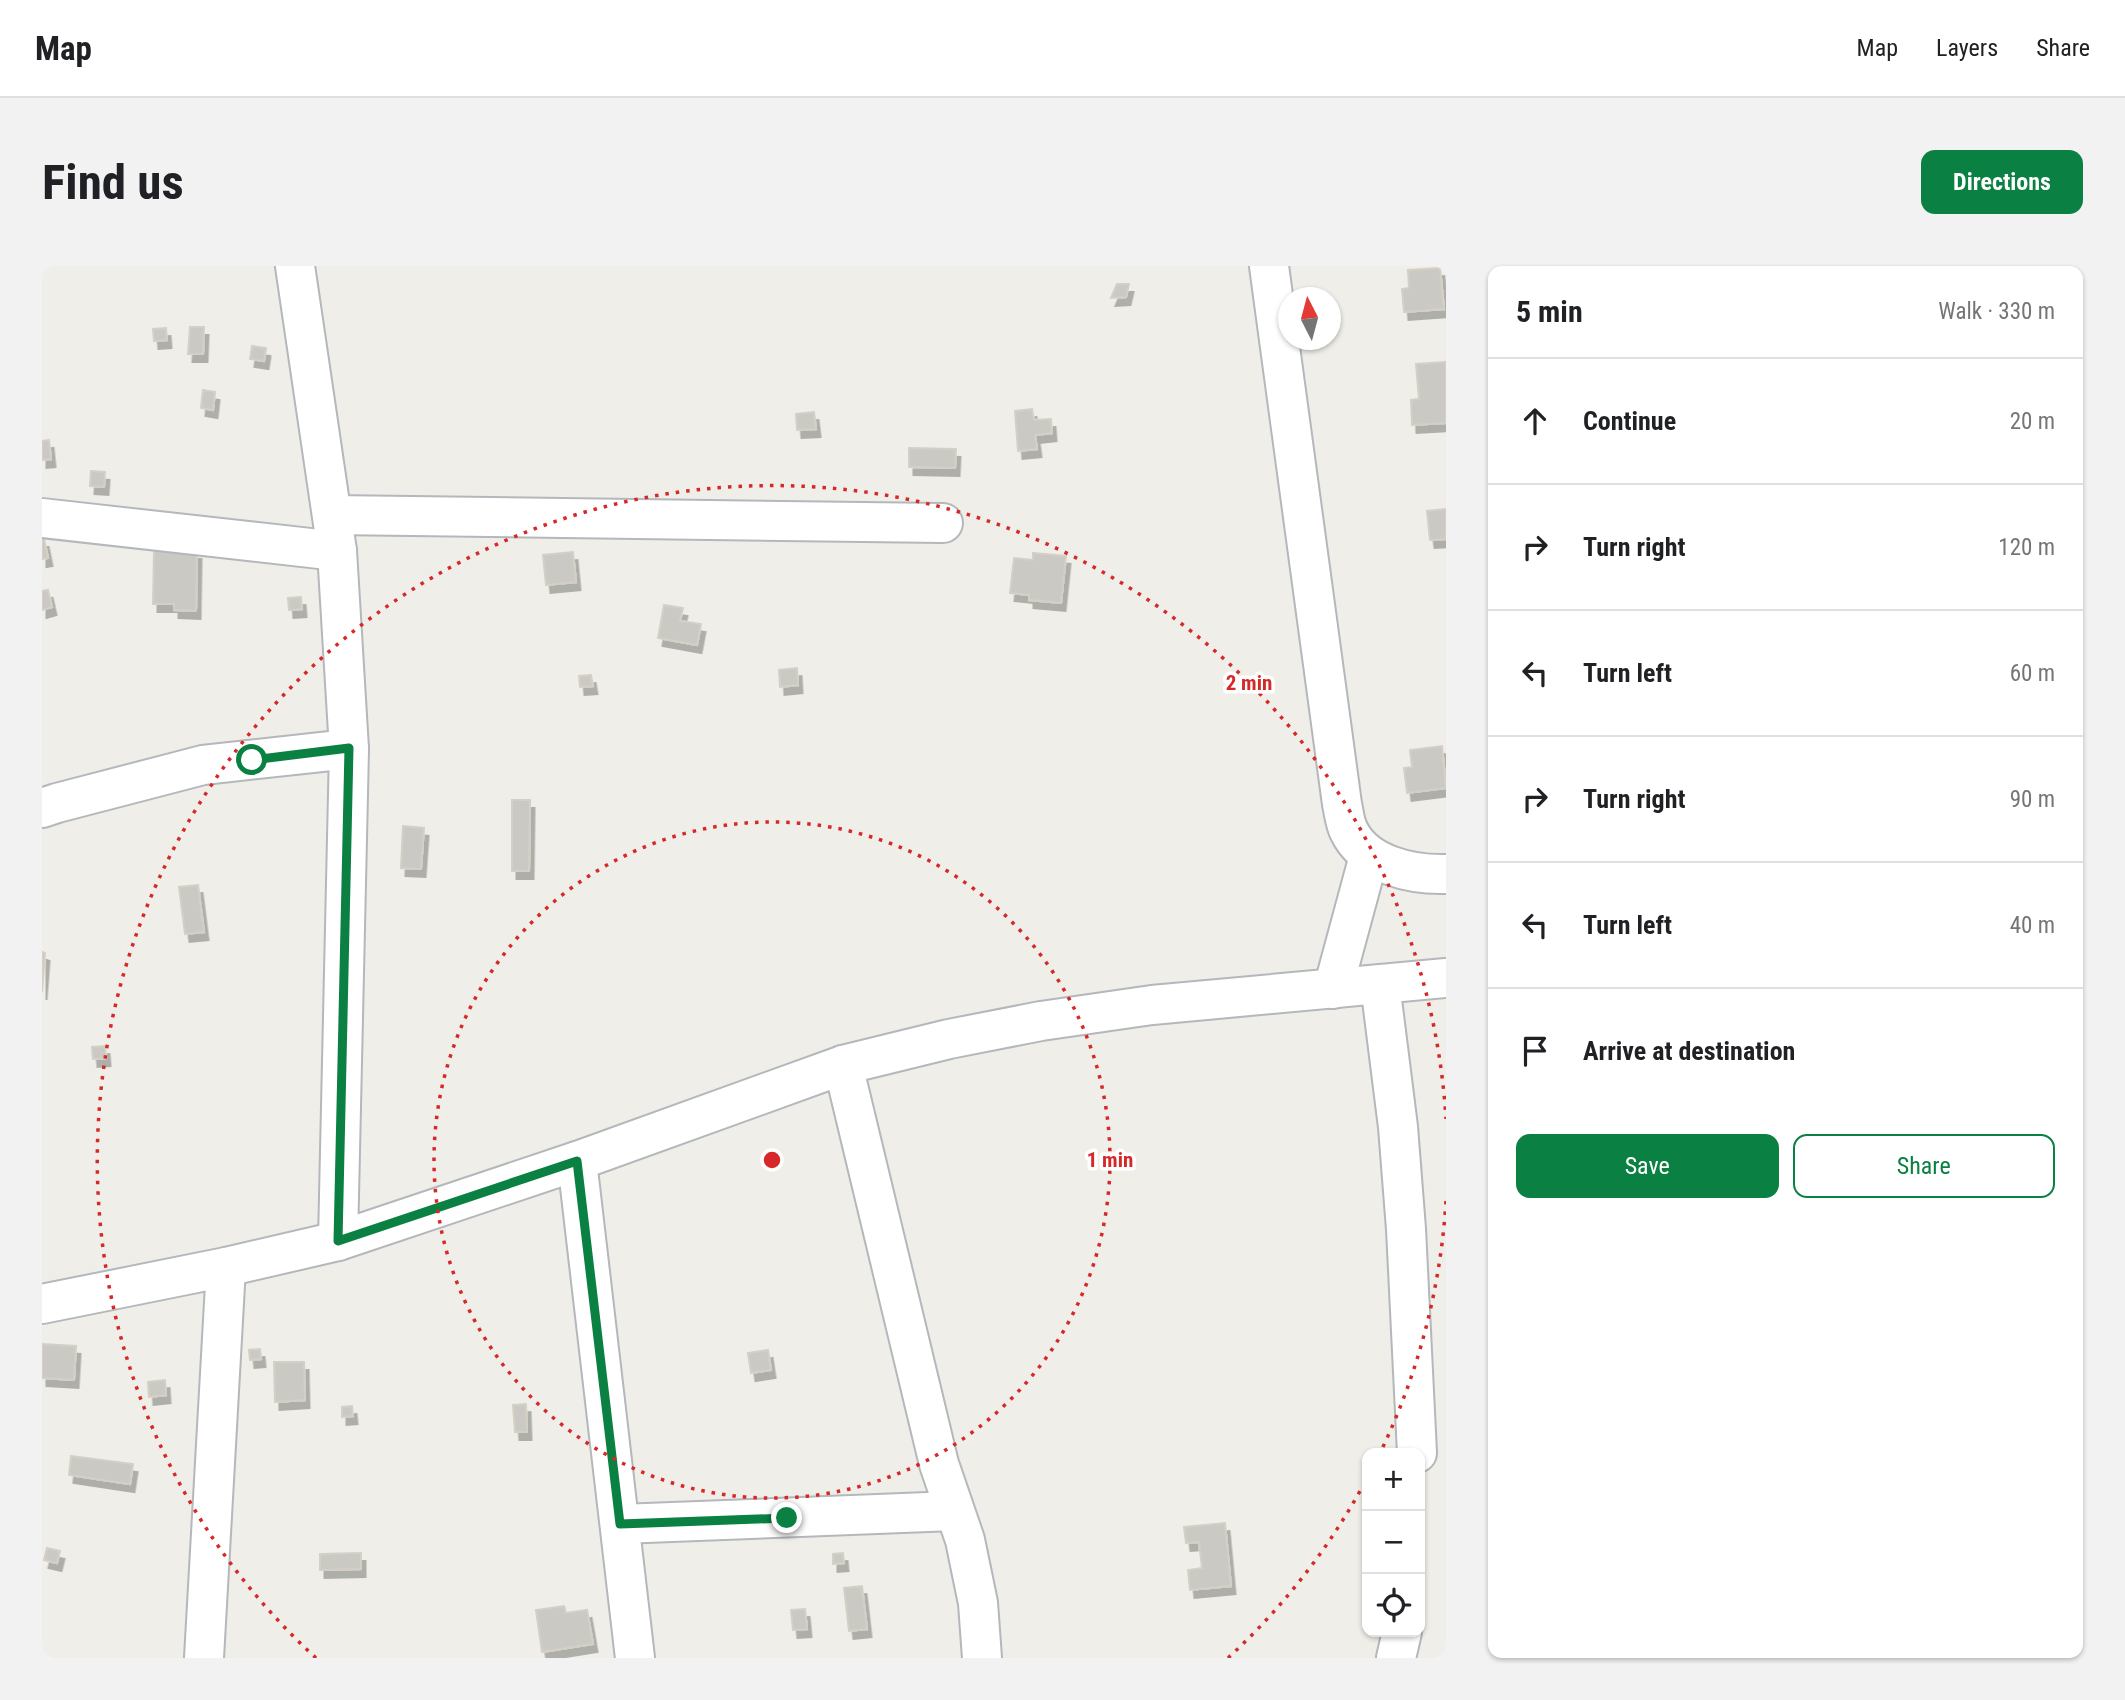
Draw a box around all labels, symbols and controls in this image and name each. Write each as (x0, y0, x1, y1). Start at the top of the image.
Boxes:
text: Map (35, 29, 92, 68)
text: Map (1857, 34, 1898, 62)
text: Layers (1936, 34, 1998, 62)
text: Share (2036, 34, 2090, 62)
button: Directions (1921, 150, 2083, 214)
text: Find us (42, 154, 184, 211)
north arrow (1278, 287, 1341, 350)
text: 5 min (1516, 294, 1583, 329)
text: Walk · 330 m (1938, 298, 2055, 325)
icon: ahead (1516, 402, 1554, 440)
text: Continue (1583, 406, 1676, 436)
text: 20 m (2010, 408, 2055, 435)
icon: right (1516, 528, 1554, 566)
text: Turn right (1583, 532, 1685, 562)
text: 120 m (1998, 534, 2055, 561)
icon: left (1516, 654, 1554, 692)
text: Turn left (1583, 658, 1672, 688)
text: 60 m (2010, 660, 2055, 687)
text: 2 min (1226, 671, 1272, 695)
route start (236, 744, 267, 775)
icon: right (1516, 780, 1554, 818)
text: Turn right (1583, 784, 1685, 814)
text: 90 m (2010, 786, 2055, 813)
icon: left (1516, 906, 1554, 944)
text: Turn left (1583, 910, 1672, 940)
text: 40 m (2010, 912, 2055, 939)
icon: arrive (1516, 1032, 1554, 1070)
text: Arrive at destination (1583, 1036, 1795, 1066)
button: Save (1516, 1134, 1779, 1198)
button: Share (1793, 1134, 2055, 1198)
centre of rings (760, 1148, 784, 1172)
text: 1 min (1087, 1148, 1133, 1172)
map controls (1362, 1448, 1425, 1637)
button: + (1362, 1448, 1425, 1511)
route end (771, 1502, 802, 1533)
button: − (1362, 1511, 1425, 1574)
button: locate (1362, 1574, 1425, 1637)

